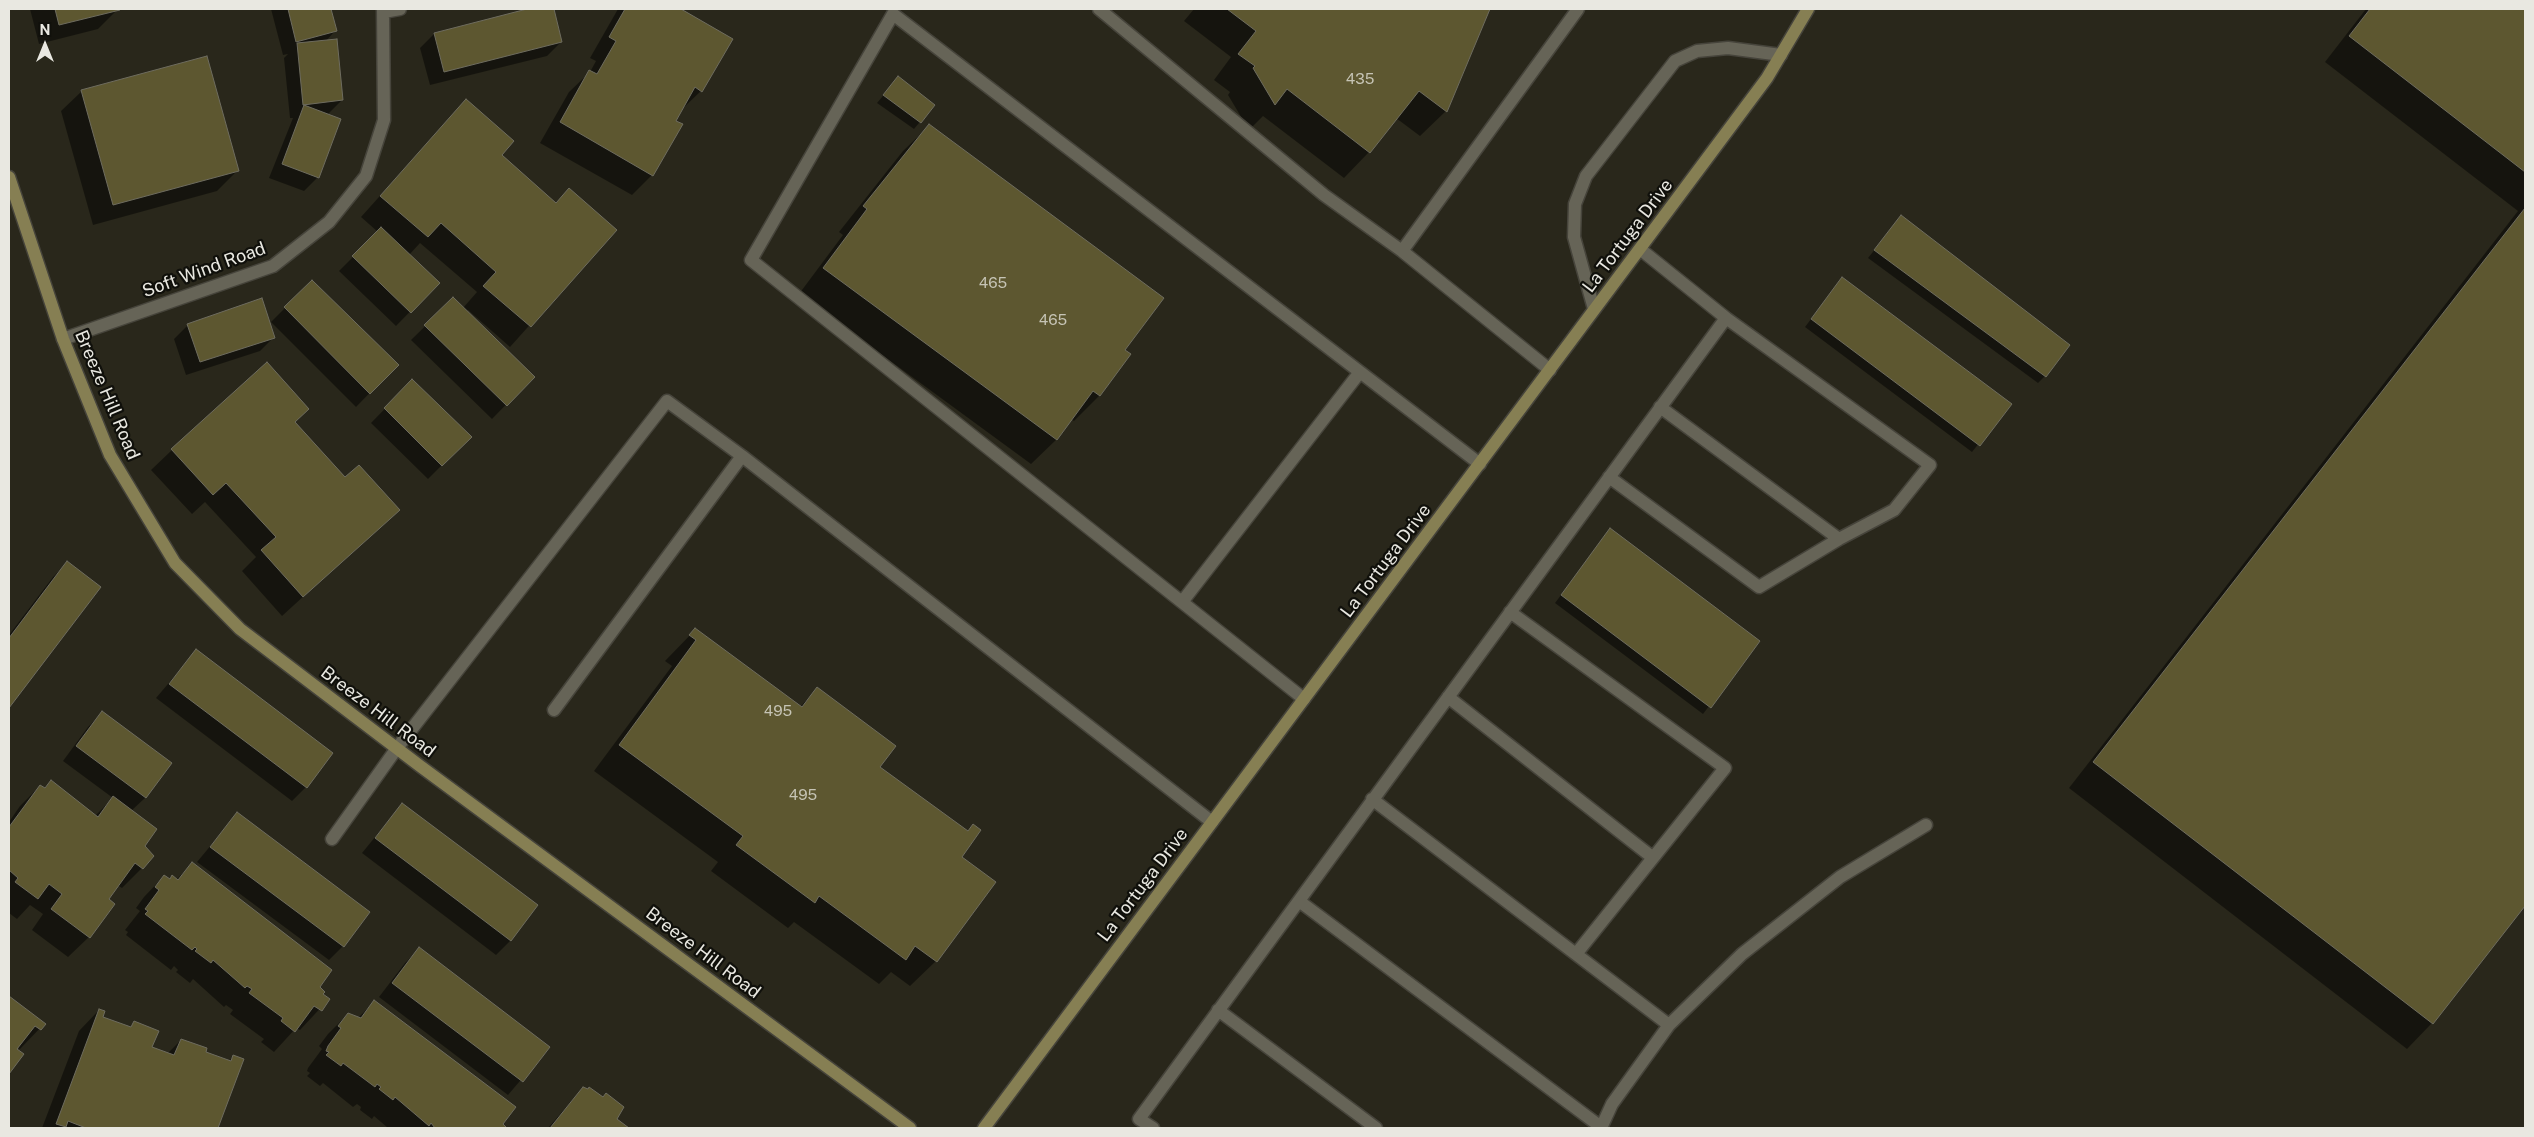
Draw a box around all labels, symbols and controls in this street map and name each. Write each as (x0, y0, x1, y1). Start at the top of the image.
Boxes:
north arrow (20, 20, 70, 70)
text: N (40, 22, 50, 38)
house number: 435 (1346, 70, 1374, 88)
street label: La Tortuga Drive (1578, 175, 1678, 297)
street label: Soft Wind Road (139, 238, 269, 302)
house number: 465 (979, 274, 1007, 292)
house number: 465 (1039, 311, 1067, 329)
street label: Breeze Hill Road (70, 327, 144, 463)
street label: La Tortuga Drive (1336, 500, 1436, 622)
street label: Breeze Hill Road (316, 662, 440, 762)
house number: 495 (764, 702, 792, 720)
house number: 495 (789, 786, 817, 804)
street label: La Tortuga Drive (1093, 824, 1193, 946)
street label: Breeze Hill Road (641, 903, 765, 1003)

